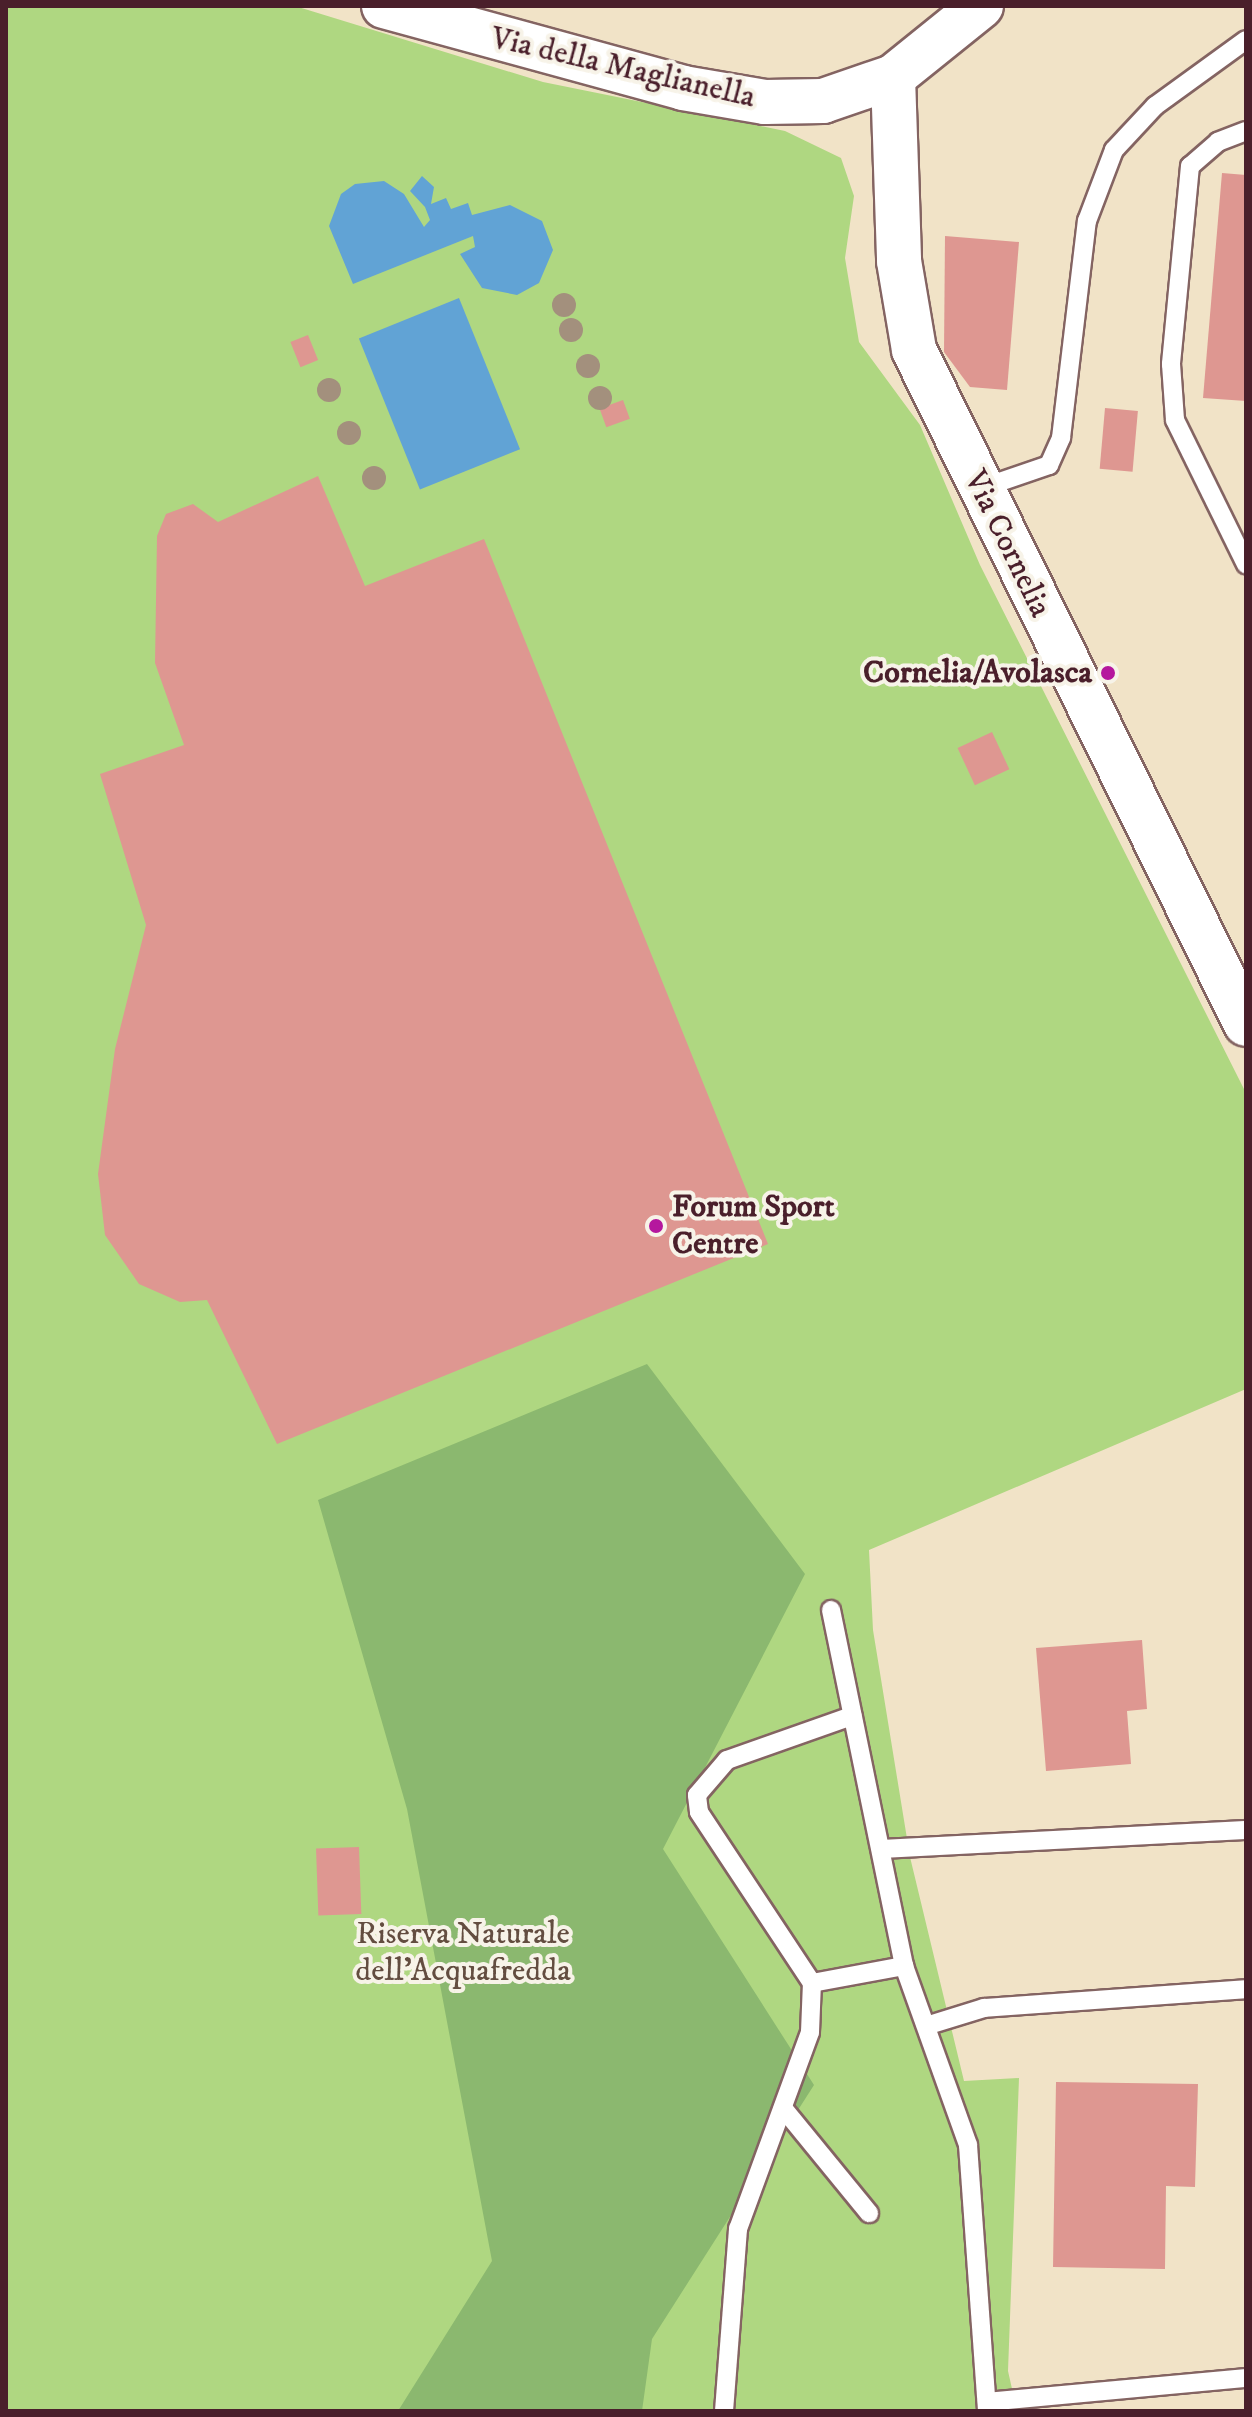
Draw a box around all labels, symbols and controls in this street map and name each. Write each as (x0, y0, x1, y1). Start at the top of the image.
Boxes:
street label: Via della Maglianella (487, 19, 759, 117)
street label: Via Cornelia (955, 464, 1059, 624)
place label: Cornelia/Avolasca (863, 654, 1092, 692)
marker: Cornelia/Avolasca (1099, 664, 1117, 682)
place label: Forum Sport Centre (672, 1189, 835, 1264)
marker: Forum Sport Centre (647, 1217, 665, 1235)
park label: Riserva Naturale dell'Acquafredda (355, 1916, 571, 1991)

